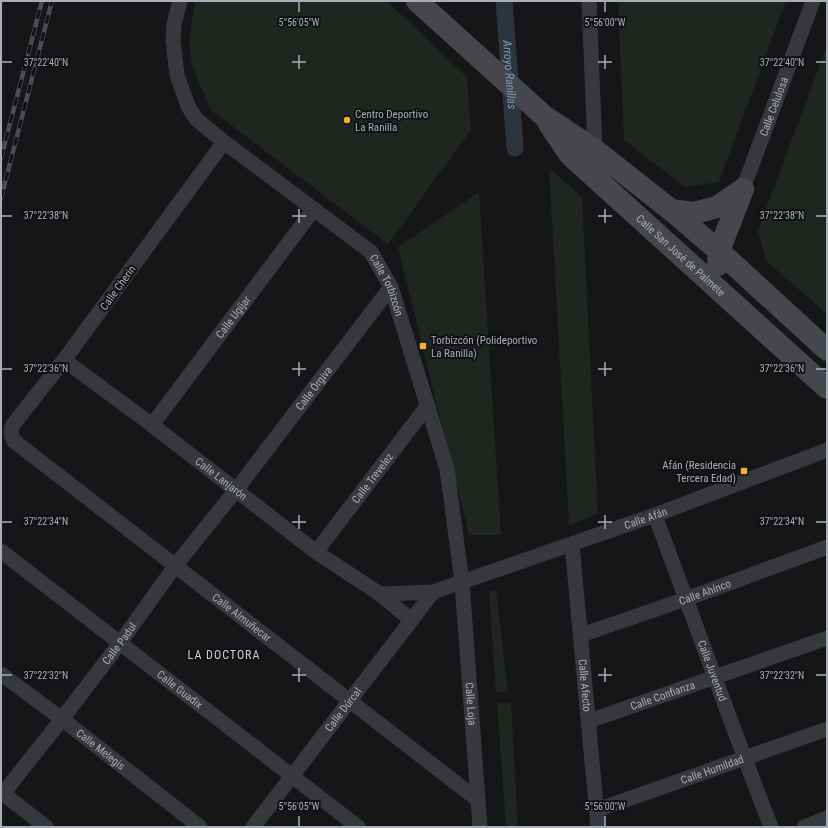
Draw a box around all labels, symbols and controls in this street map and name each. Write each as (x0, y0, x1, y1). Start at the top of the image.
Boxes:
text: 5°56'05"W (279, 17, 320, 28)
text: 5°56'00"W (585, 17, 626, 28)
water label: Arroyo Ranillas (500, 39, 519, 110)
text: 37°22'40"N (24, 57, 68, 68)
text: 37°22'40"N (760, 57, 804, 68)
street label: Calle Celulosa (757, 75, 791, 138)
place label: Centro Deportivo La Ranilla (355, 108, 429, 134)
marker: Centro Deportivo La Ranilla (342, 115, 352, 125)
text: 37°22'38"N (24, 210, 68, 221)
text: 37°22'38"N (760, 210, 804, 221)
street label: Calle San José de Palmete (634, 212, 728, 299)
street label: Calle Torbizcón (367, 252, 406, 318)
street label: Calle Cherin (97, 263, 139, 313)
street label: Calle Ugíjar (213, 293, 253, 341)
place label: Torbizcón (Polideportivo La Ranilla) (431, 334, 538, 360)
marker: Torbizcón (Polideportivo La Ranilla) (418, 341, 428, 351)
text: 37°22'36"N (24, 363, 68, 374)
text: 37°22'36"N (760, 363, 804, 374)
street label: Calle Órgiva (293, 364, 335, 413)
street label: Calle Trevelez (349, 450, 396, 506)
street label: Calle Lanjarón (193, 455, 250, 503)
place label: Afán (Residencia Tercera Edad) (662, 459, 736, 485)
marker: Afán (Residencia Tercera Edad) (739, 466, 749, 476)
street label: Calle Afán (622, 505, 669, 532)
text: 37°22'34"N (24, 516, 68, 527)
text: 37°22'34"N (760, 516, 804, 527)
street label: Calle Ahínco (677, 576, 733, 607)
street label: Calle Almuñecar (210, 590, 274, 645)
street label: Calle Padul (99, 620, 139, 667)
street label: Calle Juventud (695, 638, 730, 703)
district label: LA DOCTORA (188, 648, 260, 662)
street label: Calle Afecto (576, 658, 594, 713)
street label: Calle Guadix (154, 668, 205, 711)
text: 37°22'32"N (24, 670, 68, 681)
text: 37°22'32"N (760, 670, 804, 681)
street label: Calle Confianza (629, 678, 697, 713)
street label: Calle Loja (463, 682, 479, 726)
street label: Calle Dúrcal (322, 685, 364, 734)
street label: Calle Melegis (74, 726, 128, 772)
street label: Calle Humildad (679, 752, 745, 787)
text: 5°56'05"W (279, 801, 320, 812)
text: 5°56'00"W (585, 801, 626, 812)

